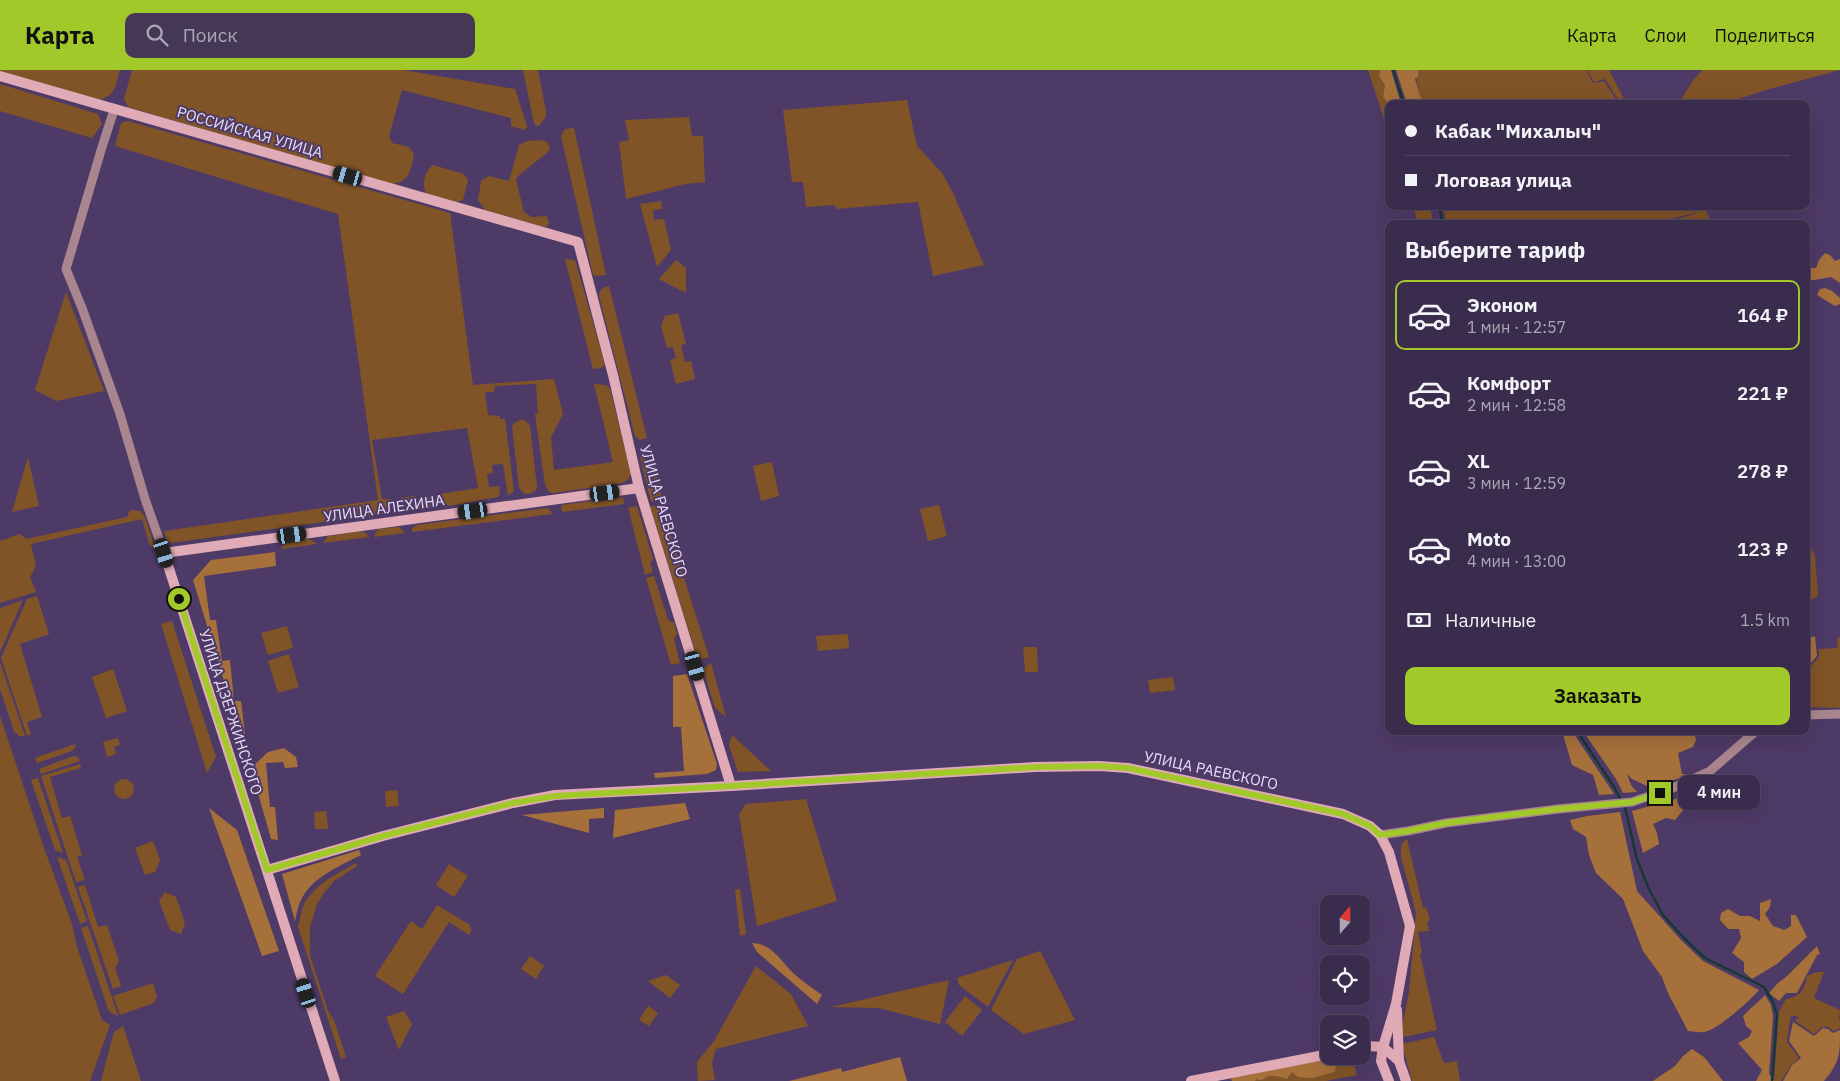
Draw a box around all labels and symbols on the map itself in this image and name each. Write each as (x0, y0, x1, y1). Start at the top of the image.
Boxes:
street label: РОССИЙСКАЯ УЛИЦА (175, 102, 326, 162)
car (331, 165, 364, 187)
street label: УЛИЦА РАЕВСКОГО (636, 443, 692, 579)
car (589, 483, 620, 503)
street label: УЛИЦА АЛЕХИНА (322, 490, 446, 526)
car (457, 501, 488, 521)
car (276, 525, 307, 545)
car (152, 536, 175, 570)
route start (168, 588, 190, 610)
street label: УЛИЦА ДЗЕРЖИНСКОГО (195, 627, 267, 797)
car (683, 650, 706, 682)
street label: УЛИЦА РАЕВСКОГО (1142, 746, 1280, 794)
callout: 4 мин (1678, 776, 1760, 810)
route end (1649, 782, 1671, 804)
north arrow (1320, 895, 1370, 945)
car (294, 976, 317, 1010)

